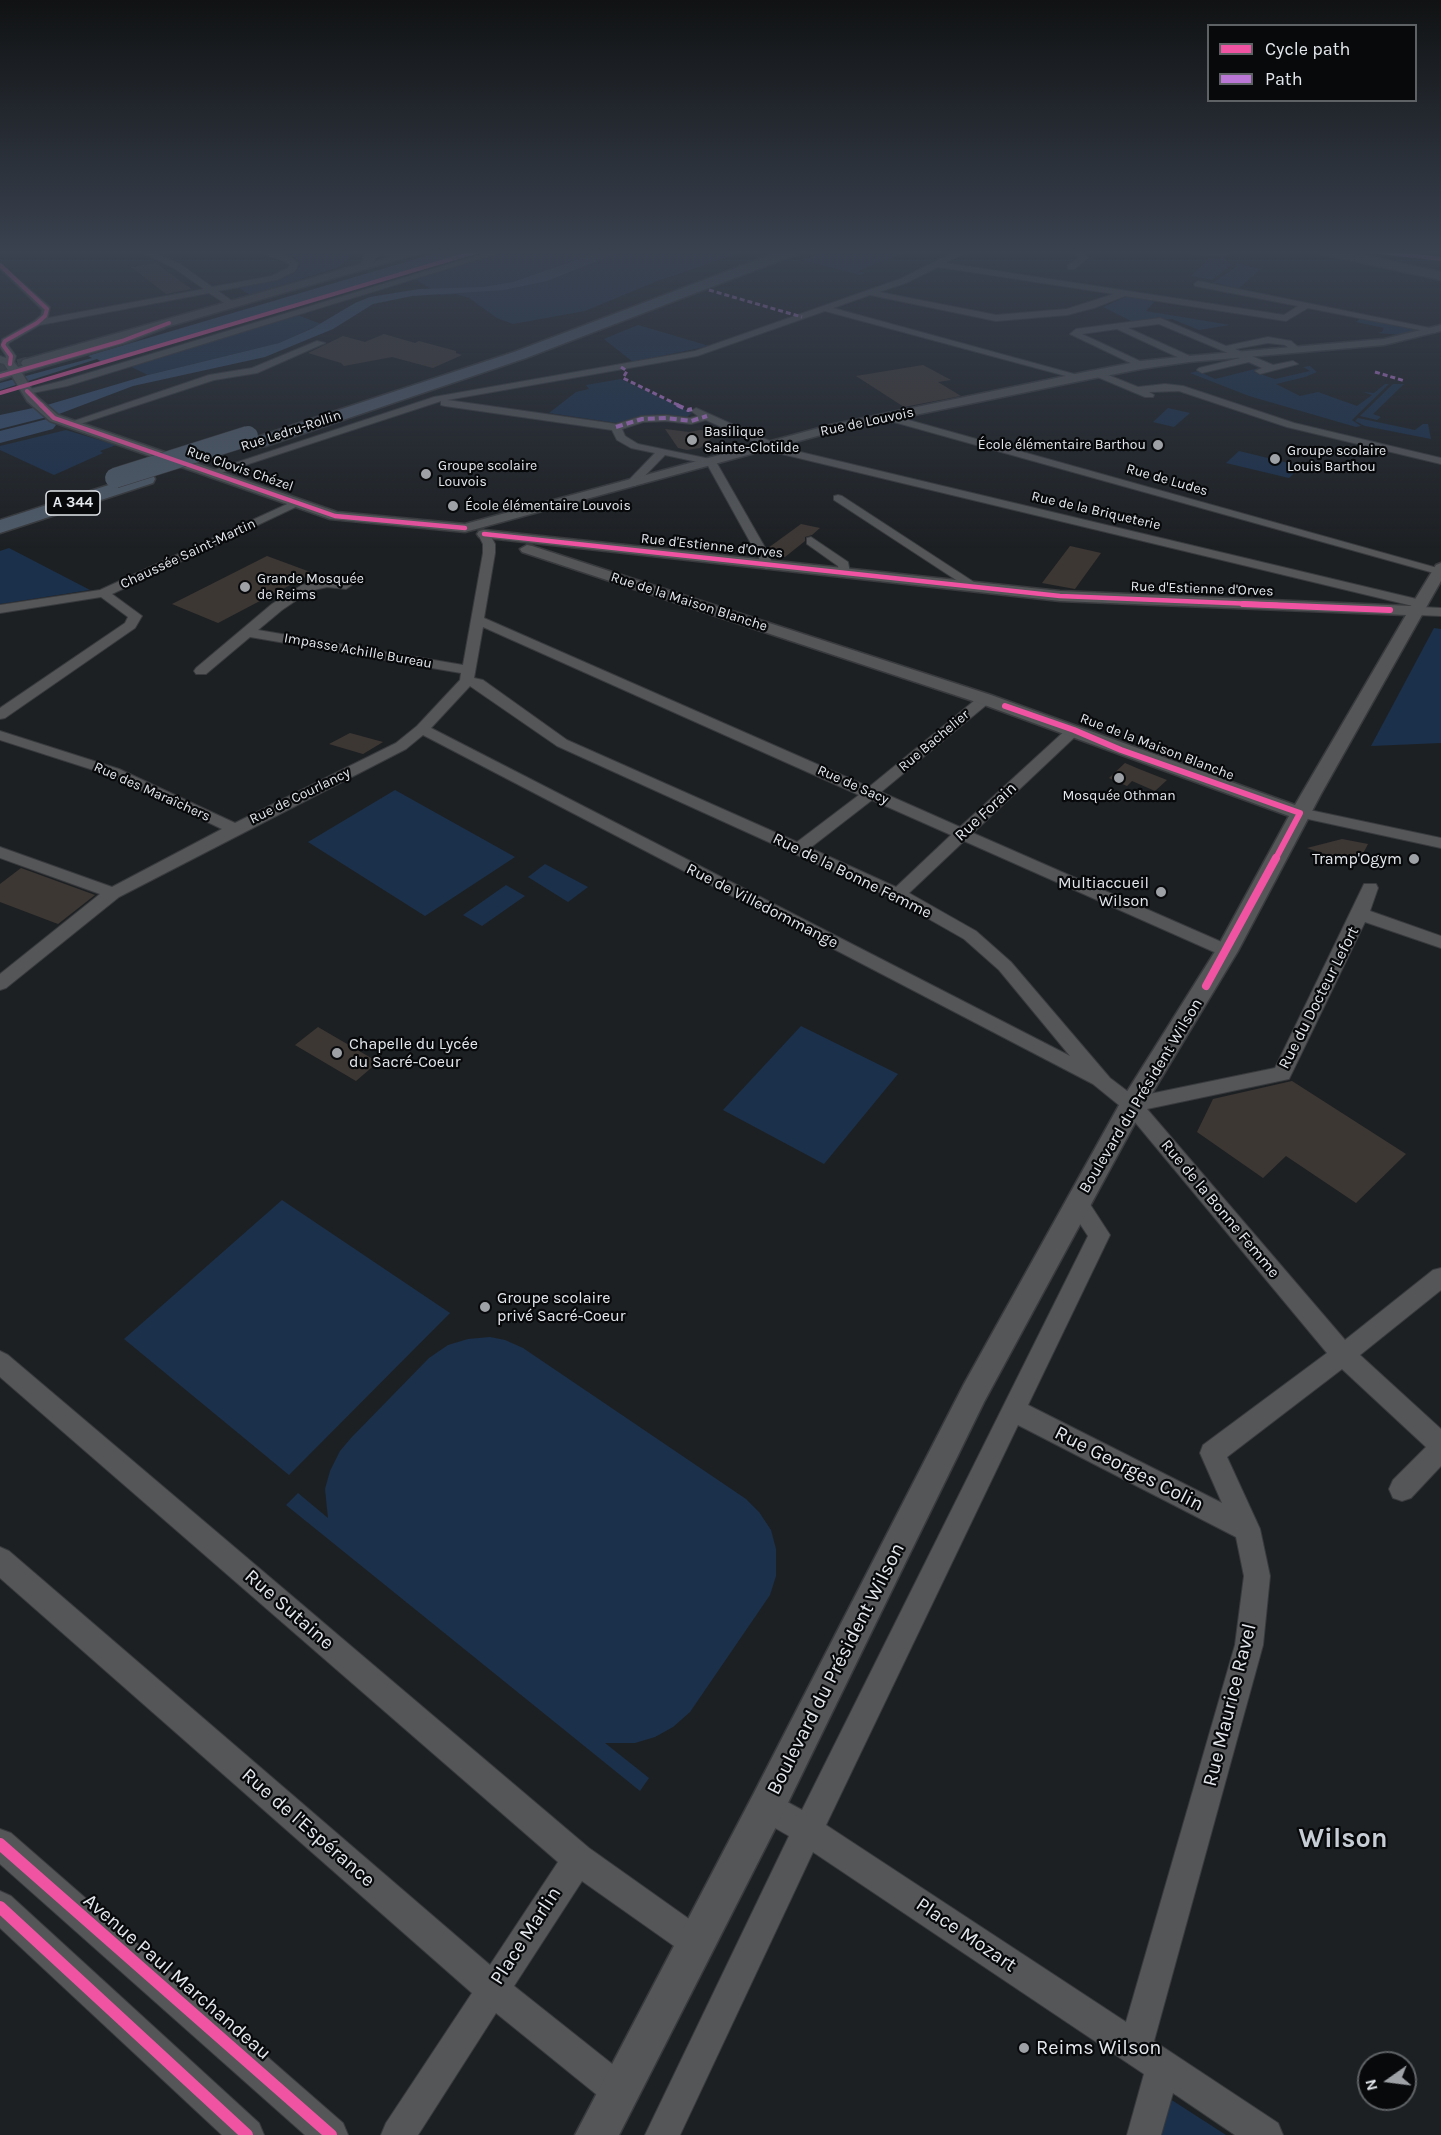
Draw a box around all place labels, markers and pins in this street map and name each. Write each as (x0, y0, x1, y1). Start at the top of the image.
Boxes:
place label: Basilique Sainte-Clotilde (704, 424, 799, 456)
marker: Basilique Sainte-Clotilde (685, 433, 699, 447)
place label: École élémentaire Barthou (978, 437, 1146, 453)
marker: École élémentaire Barthou (1151, 438, 1165, 452)
place label: Groupe scolaire Louis Barthou (1287, 443, 1386, 476)
marker: Groupe scolaire Louis Barthou (1268, 452, 1282, 466)
place label: Groupe scolaire Louvois (438, 458, 537, 490)
marker: Groupe scolaire Louvois (419, 467, 433, 481)
place label: École élémentaire Louvois (465, 498, 631, 514)
marker: École élémentaire Louvois (446, 499, 460, 513)
place label: Grande Mosquée de Reims (257, 571, 364, 604)
marker: Grande Mosquée de Reims (238, 580, 252, 594)
marker: Mosquée Othman (1112, 771, 1126, 785)
place label: Mosquée Othman (1062, 788, 1176, 804)
place label: Tramp'Ogym (1312, 849, 1402, 869)
marker: Tramp'Ogym (1407, 852, 1421, 866)
place label: Multiaccueil Wilson (1058, 873, 1149, 911)
marker: Multiaccueil Wilson (1154, 885, 1168, 899)
place label: Chapelle du Lycée du Sacré-Coeur (349, 1034, 478, 1072)
marker: Chapelle du Lycée du Sacré-Coeur (330, 1046, 344, 1060)
place label: Groupe scolaire privé Sacré-Coeur (497, 1288, 626, 1326)
marker: Groupe scolaire privé Sacré-Coeur (478, 1300, 492, 1314)
place label: Reims Wilson (1036, 2036, 1161, 2060)
marker: Reims Wilson (1017, 2041, 1031, 2055)

